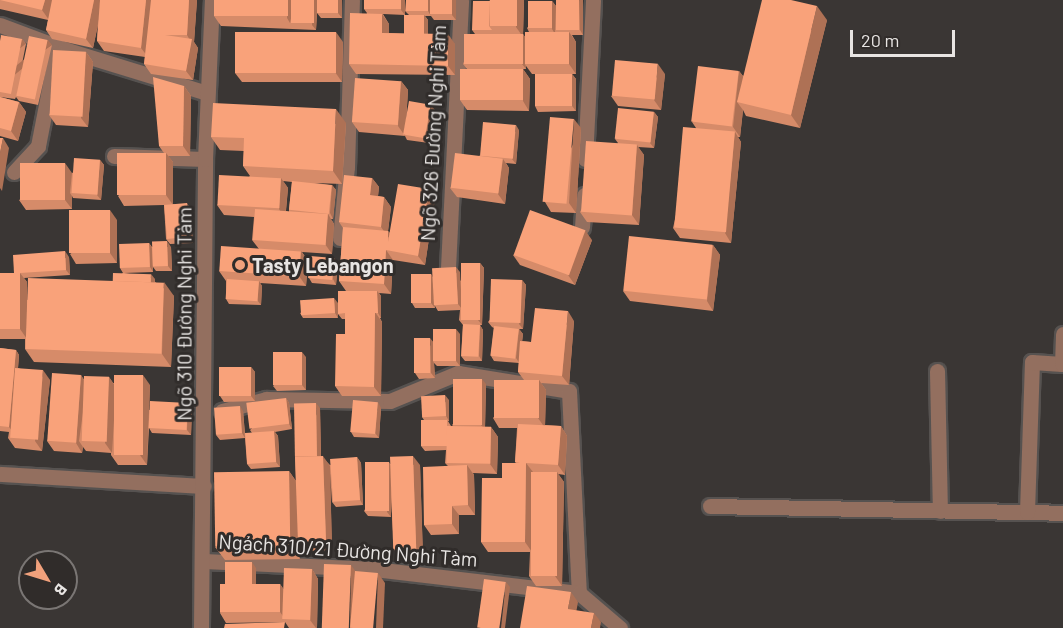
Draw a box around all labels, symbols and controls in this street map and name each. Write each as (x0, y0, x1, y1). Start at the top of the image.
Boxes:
scale bar (853, 18, 958, 56)
street label: Ngõ 326 Đường Nghi Tàm (415, 24, 451, 242)
text: 20 m (861, 29, 899, 51)
street label: Ngõ 310 Đường Nghi Tàm (172, 207, 196, 421)
place label: Tasty Lebangon (252, 253, 394, 277)
marker: Tasty Lebangon (233, 258, 247, 272)
street label: Ngách 310/21 Đường Nghi Tàm (218, 529, 478, 571)
north arrow (18, 550, 78, 610)
text: B (50, 580, 72, 600)

